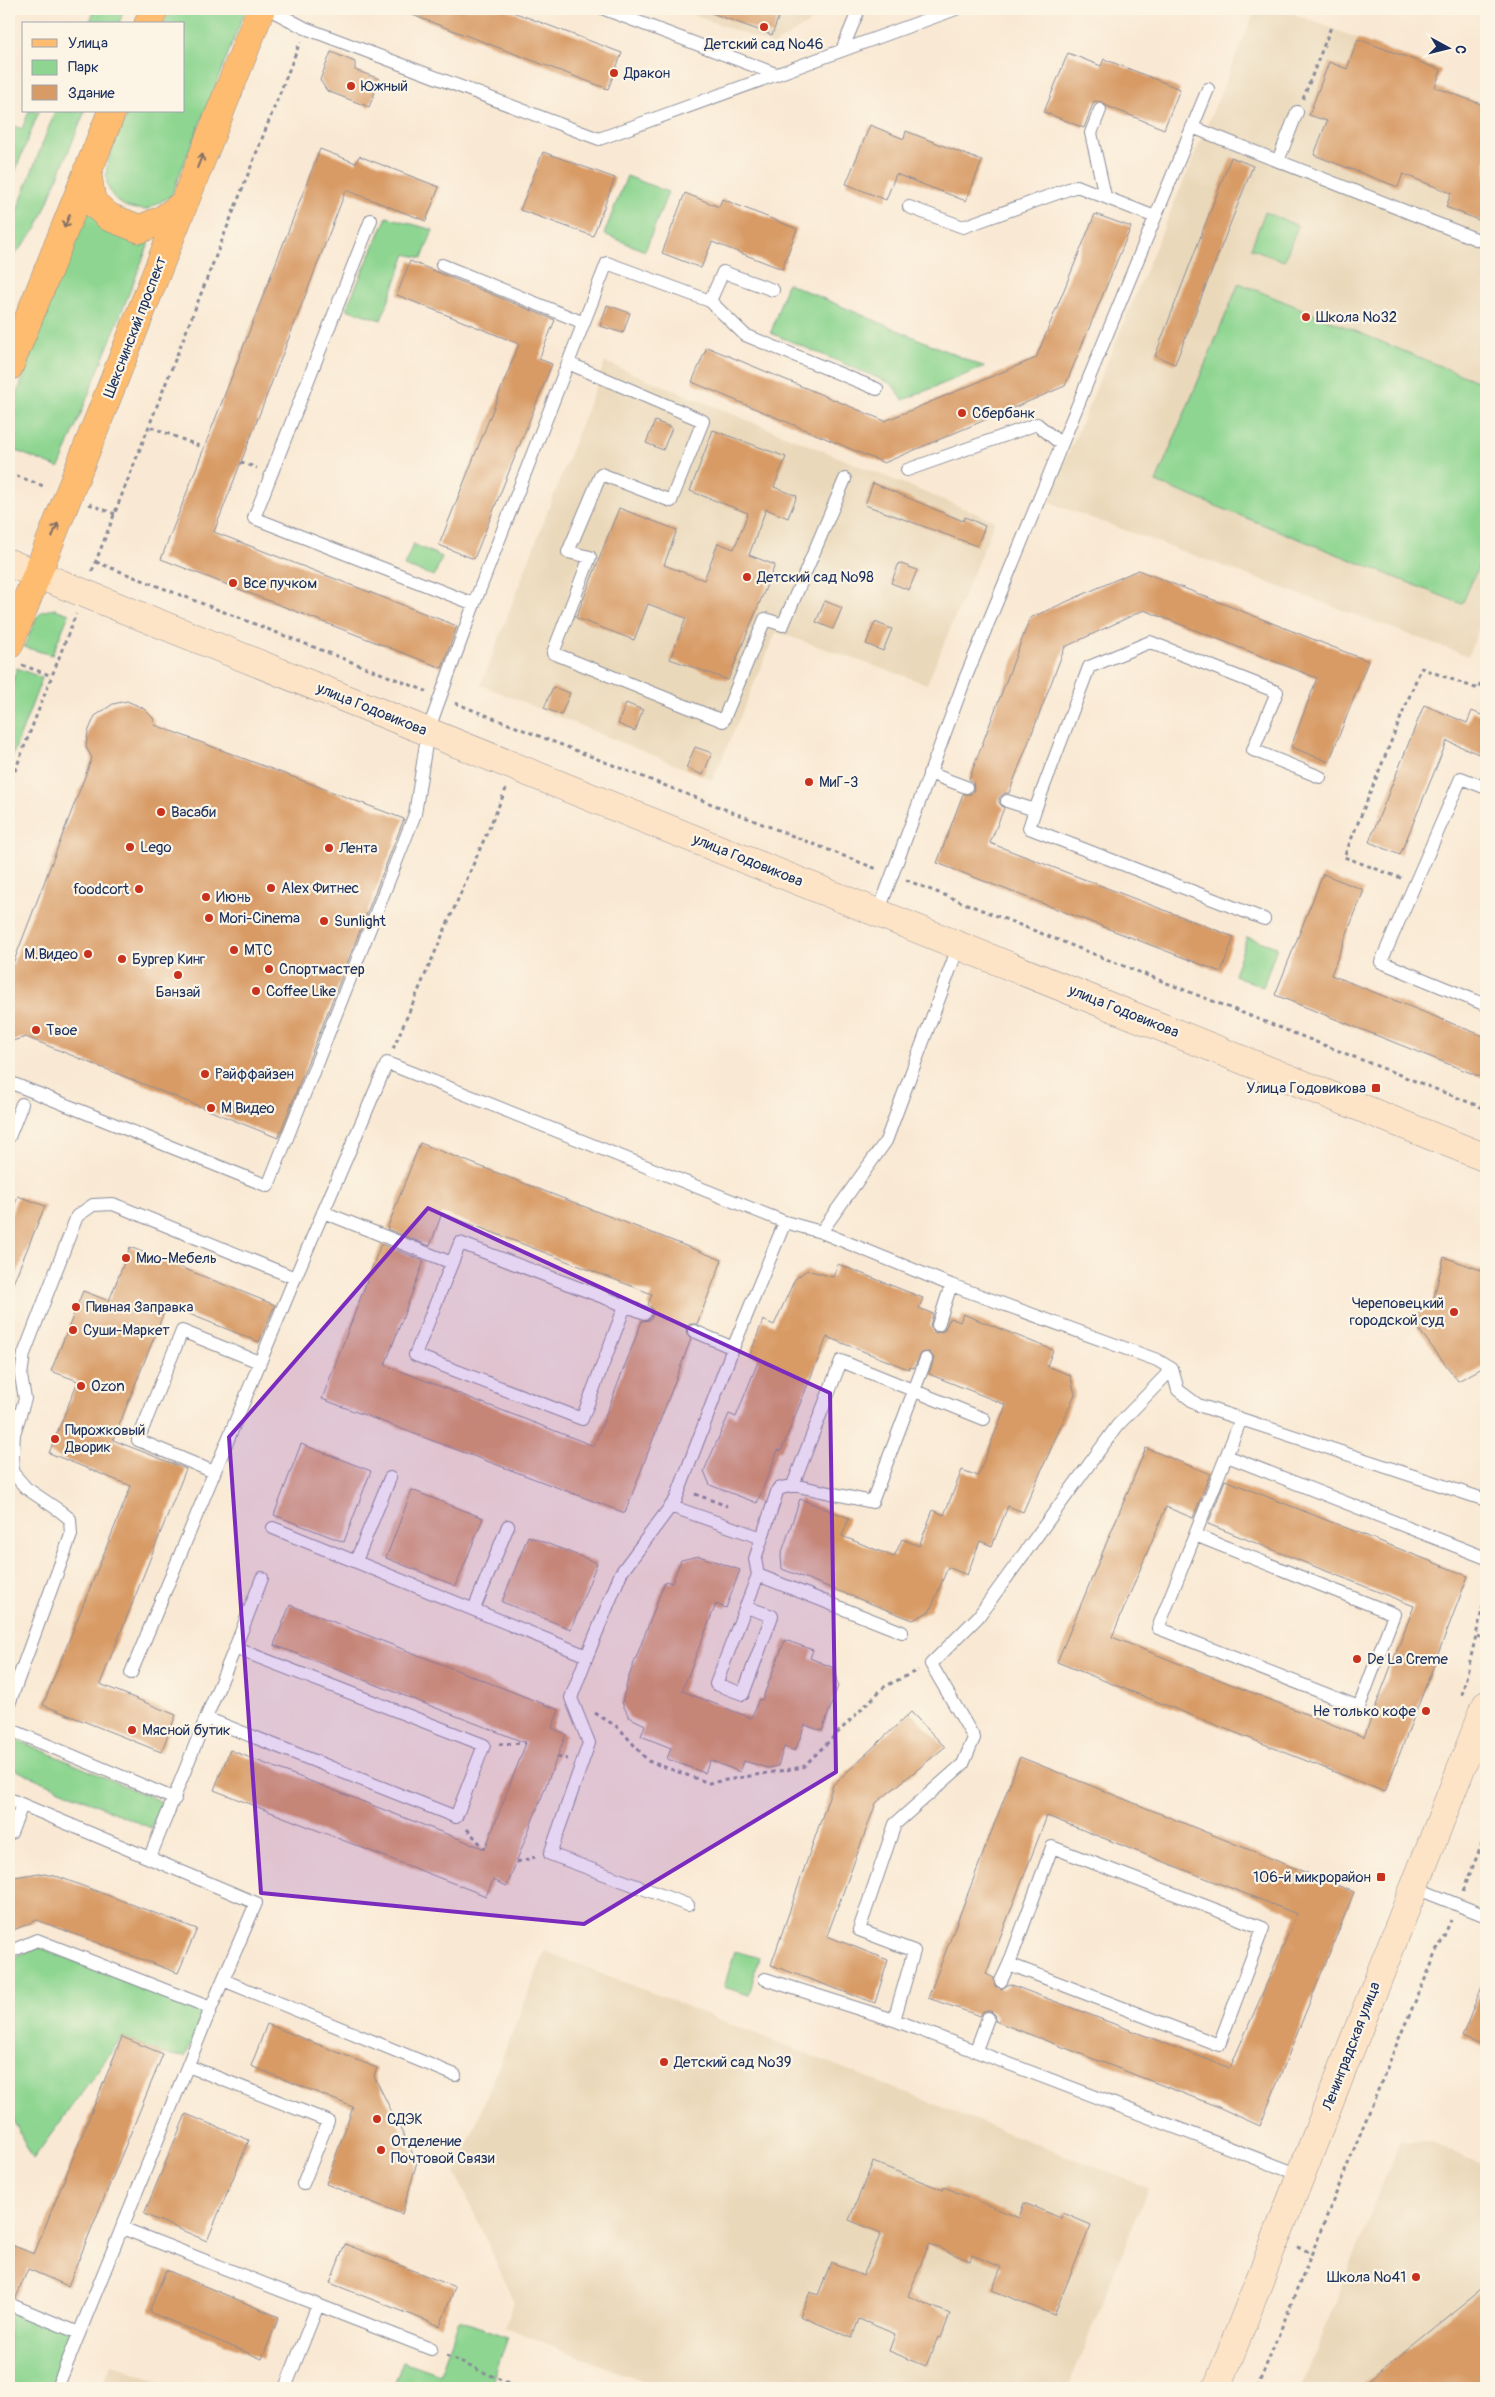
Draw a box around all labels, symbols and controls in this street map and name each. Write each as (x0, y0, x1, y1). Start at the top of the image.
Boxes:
marker: Детский сад №46 (758, 21, 770, 33)
legend (22, 22, 185, 112)
north arrow (1422, 22, 1472, 72)
text: Улица (68, 34, 108, 53)
place label: Детский сад №46 (704, 35, 823, 54)
text: С (1451, 44, 1469, 55)
text: Парк (68, 58, 99, 77)
place label: Дракон (623, 64, 670, 83)
marker: Дракон (608, 67, 620, 79)
place label: Южный (361, 77, 408, 96)
marker: Южный (345, 80, 357, 92)
text: Здание (68, 84, 115, 103)
one-way arrow (195, 154, 205, 169)
one-way arrow (62, 213, 72, 228)
street label: Шекснинский проспект (100, 253, 171, 401)
place label: Школа №32 (1316, 308, 1397, 327)
marker: Школа №32 (1300, 311, 1312, 323)
place label: Сбербанк (972, 404, 1035, 423)
marker: Сбербанк (956, 407, 968, 419)
one-way arrow (51, 523, 60, 538)
place label: Детский сад №98 (756, 568, 874, 587)
marker: Детский сад №98 (741, 571, 753, 583)
place label: Все пучком (243, 574, 317, 593)
marker: Все пучком (227, 577, 239, 589)
street label: улица Годовикова (313, 678, 430, 740)
place label: МиГ-3 (819, 773, 858, 792)
marker: МиГ-3 (803, 776, 815, 788)
place label: Васаби (171, 803, 216, 822)
marker: Васаби (155, 806, 167, 818)
street label: улица Годовикова (689, 829, 806, 891)
place label: Lego (140, 838, 171, 857)
place label: Лента (338, 839, 377, 858)
marker: Lego (124, 841, 136, 853)
marker: Лента (323, 842, 335, 854)
place label: Alex Фитнес (281, 879, 360, 898)
place label: foodcort (73, 880, 130, 899)
marker: Alex Фитнес (265, 882, 277, 894)
marker: foodcort (133, 883, 145, 895)
place label: Июнь (216, 888, 251, 907)
marker: Июнь (200, 891, 212, 903)
place label: Mori-Cinema (219, 909, 300, 928)
marker: Mori-Cinema (203, 912, 215, 924)
place label: Sunlight (334, 912, 387, 931)
marker: Sunlight (318, 915, 330, 927)
place label: МТС (244, 941, 272, 960)
marker: МТС (228, 944, 240, 956)
place label: М.Видео (24, 945, 78, 964)
marker: М.Видео (82, 948, 94, 960)
place label: Бургер Кинг (132, 950, 205, 969)
marker: Бургер Кинг (116, 953, 128, 965)
place label: Спортмастер (279, 960, 365, 979)
marker: Спортмастер (263, 963, 275, 975)
marker: Банзай (172, 969, 184, 981)
street label: улица Годовикова (1065, 980, 1182, 1042)
place label: Coffee Like (266, 982, 337, 1001)
place label: Банзай (156, 983, 200, 1002)
marker: Coffee Like (250, 985, 262, 997)
place label: Твое (46, 1021, 78, 1040)
marker: Твое (30, 1024, 42, 1036)
place label: Райффайзен (215, 1065, 294, 1084)
marker: Райффайзен (199, 1068, 211, 1080)
place label: Улица Годовикова (1246, 1079, 1366, 1098)
marker: Улица Годовикова (1370, 1082, 1382, 1094)
place label: М Видео (221, 1099, 275, 1118)
marker: М Видео (205, 1102, 217, 1114)
place label: Мио-Мебель (136, 1249, 217, 1268)
marker: Мио-Мебель (120, 1252, 132, 1264)
place label: Череповецкий городской суд (1350, 1294, 1444, 1330)
place label: Пивная Заправка (86, 1298, 194, 1317)
marker: Пивная Заправка (70, 1301, 82, 1313)
marker: Череповецкий городской суд (1448, 1306, 1460, 1318)
place label: Суши-Маркет (83, 1321, 170, 1340)
marker: Суши-Маркет (67, 1324, 79, 1336)
place label: Ozon (91, 1377, 125, 1396)
marker: Ozon (75, 1380, 87, 1392)
place label: Пирожковый Дворик (64, 1421, 145, 1457)
marker: Пирожковый Дворик (49, 1433, 61, 1445)
place label: De La Creme (1367, 1650, 1449, 1669)
marker: De La Creme (1351, 1653, 1363, 1665)
place label: Не только кофе (1313, 1702, 1417, 1721)
marker: Не только кофе (1420, 1705, 1432, 1717)
place label: Мясной бутик (142, 1721, 231, 1740)
marker: Мясной бутик (126, 1724, 138, 1736)
place label: 106-й микрорайон (1253, 1868, 1371, 1887)
marker: 106-й микрорайон (1375, 1871, 1387, 1883)
street label: Ленинградская улица (1318, 1979, 1385, 2114)
place label: Детский сад №39 (673, 2053, 792, 2072)
marker: Детский сад №39 (658, 2056, 670, 2068)
place label: СДЭК (387, 2110, 423, 2129)
marker: СДЭК (371, 2113, 383, 2125)
place label: Отделение Почтовой Связи (391, 2132, 495, 2168)
marker: Отделение Почтовой Связи (375, 2144, 387, 2156)
place label: Школа №41 (1327, 2268, 1406, 2287)
marker: Школа №41 (1410, 2271, 1422, 2283)

